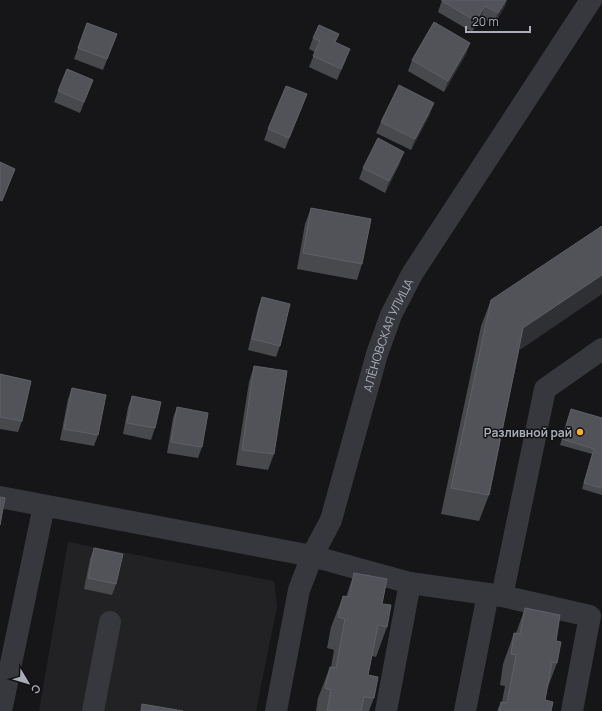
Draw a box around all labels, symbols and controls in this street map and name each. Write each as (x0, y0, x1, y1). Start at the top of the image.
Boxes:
scale bar (466, 8, 530, 34)
text: 20 m (472, 13, 499, 30)
street label: АЛЁНОВСКАЯ УЛИЦА (358, 275, 417, 394)
place label: Разливной рай (484, 424, 572, 441)
marker: Разливной рай (575, 427, 585, 437)
north arrow (8, 663, 48, 703)
text: С (28, 682, 45, 697)

